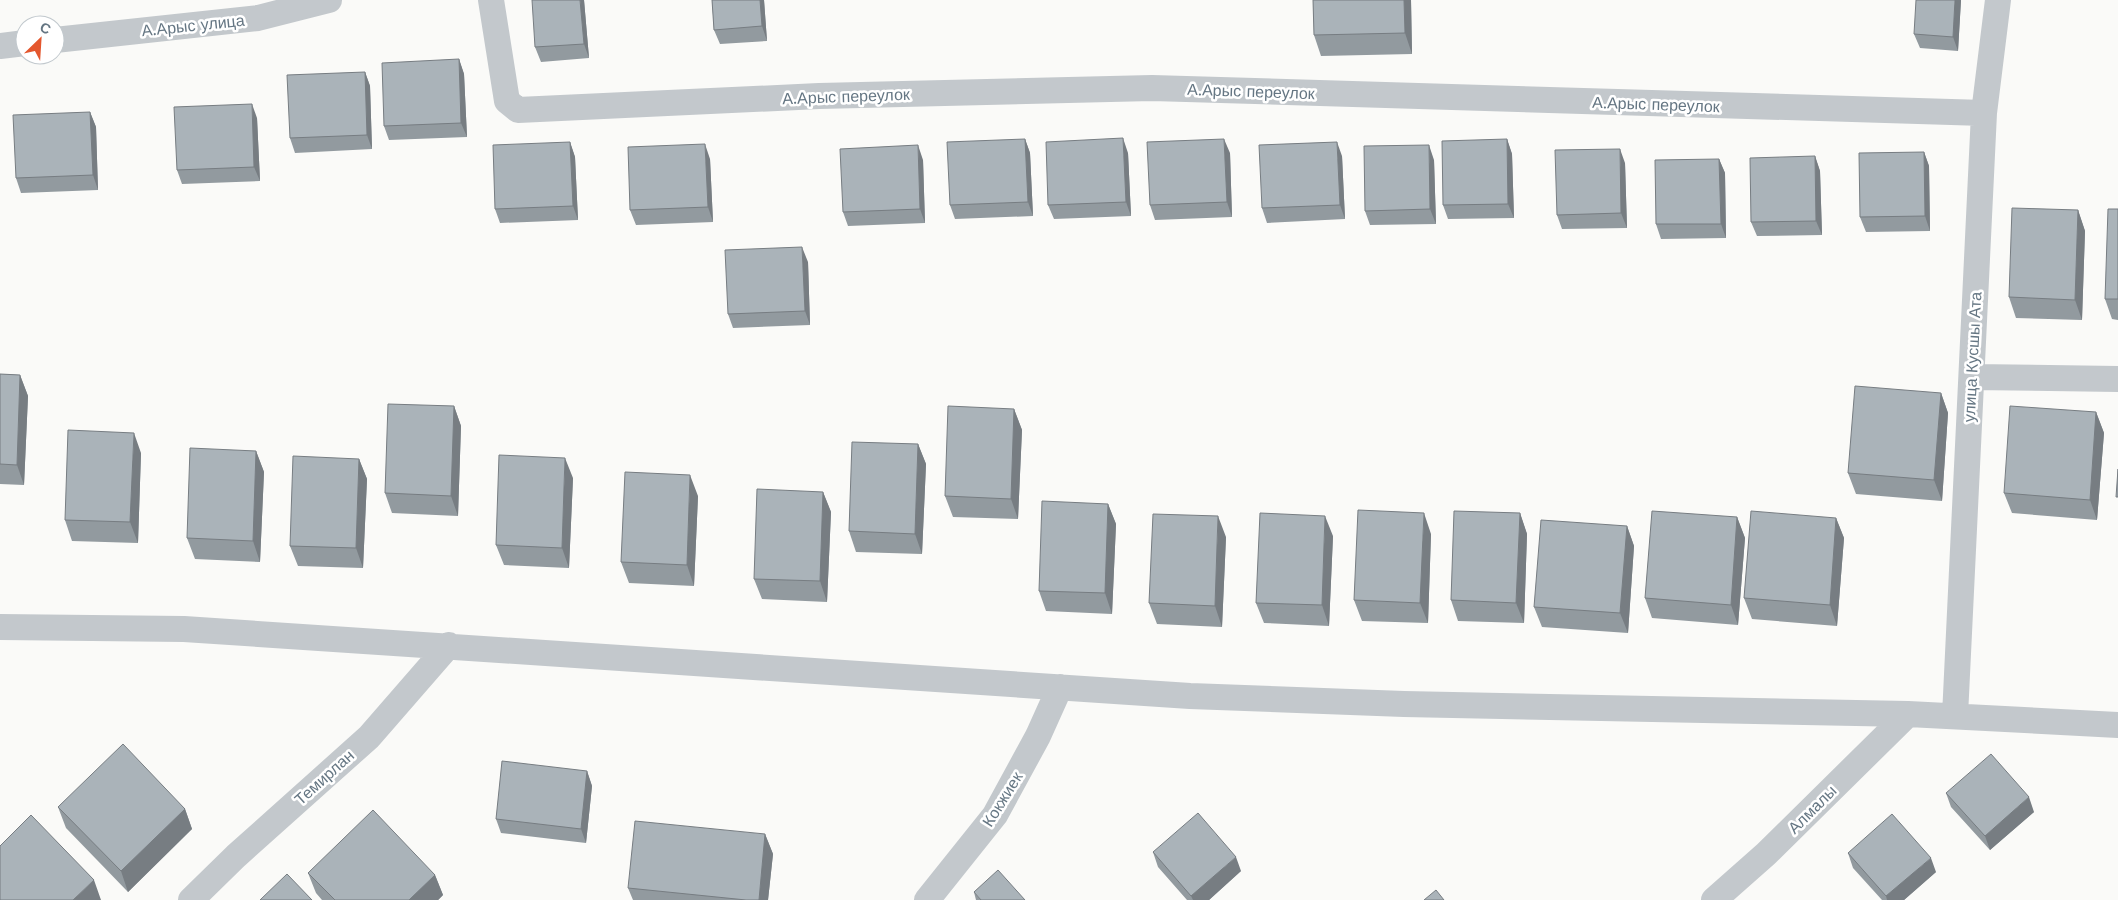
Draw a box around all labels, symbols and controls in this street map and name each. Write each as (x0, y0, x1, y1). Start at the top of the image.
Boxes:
street label: А.Арыс улица (141, 11, 246, 40)
north arrow (15, 15, 65, 65)
text: С (38, 19, 53, 38)
street label: А.Арыс переулок (1187, 80, 1316, 103)
street label: А.Арыс переулок (782, 85, 911, 108)
street label: А.Арыс переулок (1592, 93, 1721, 116)
street label: улица Кусшы Ата (1960, 291, 1985, 423)
street label: Темирлан (291, 746, 358, 809)
street label: Кокжиек (978, 768, 1027, 830)
street label: Алмалы (1784, 781, 1841, 838)

